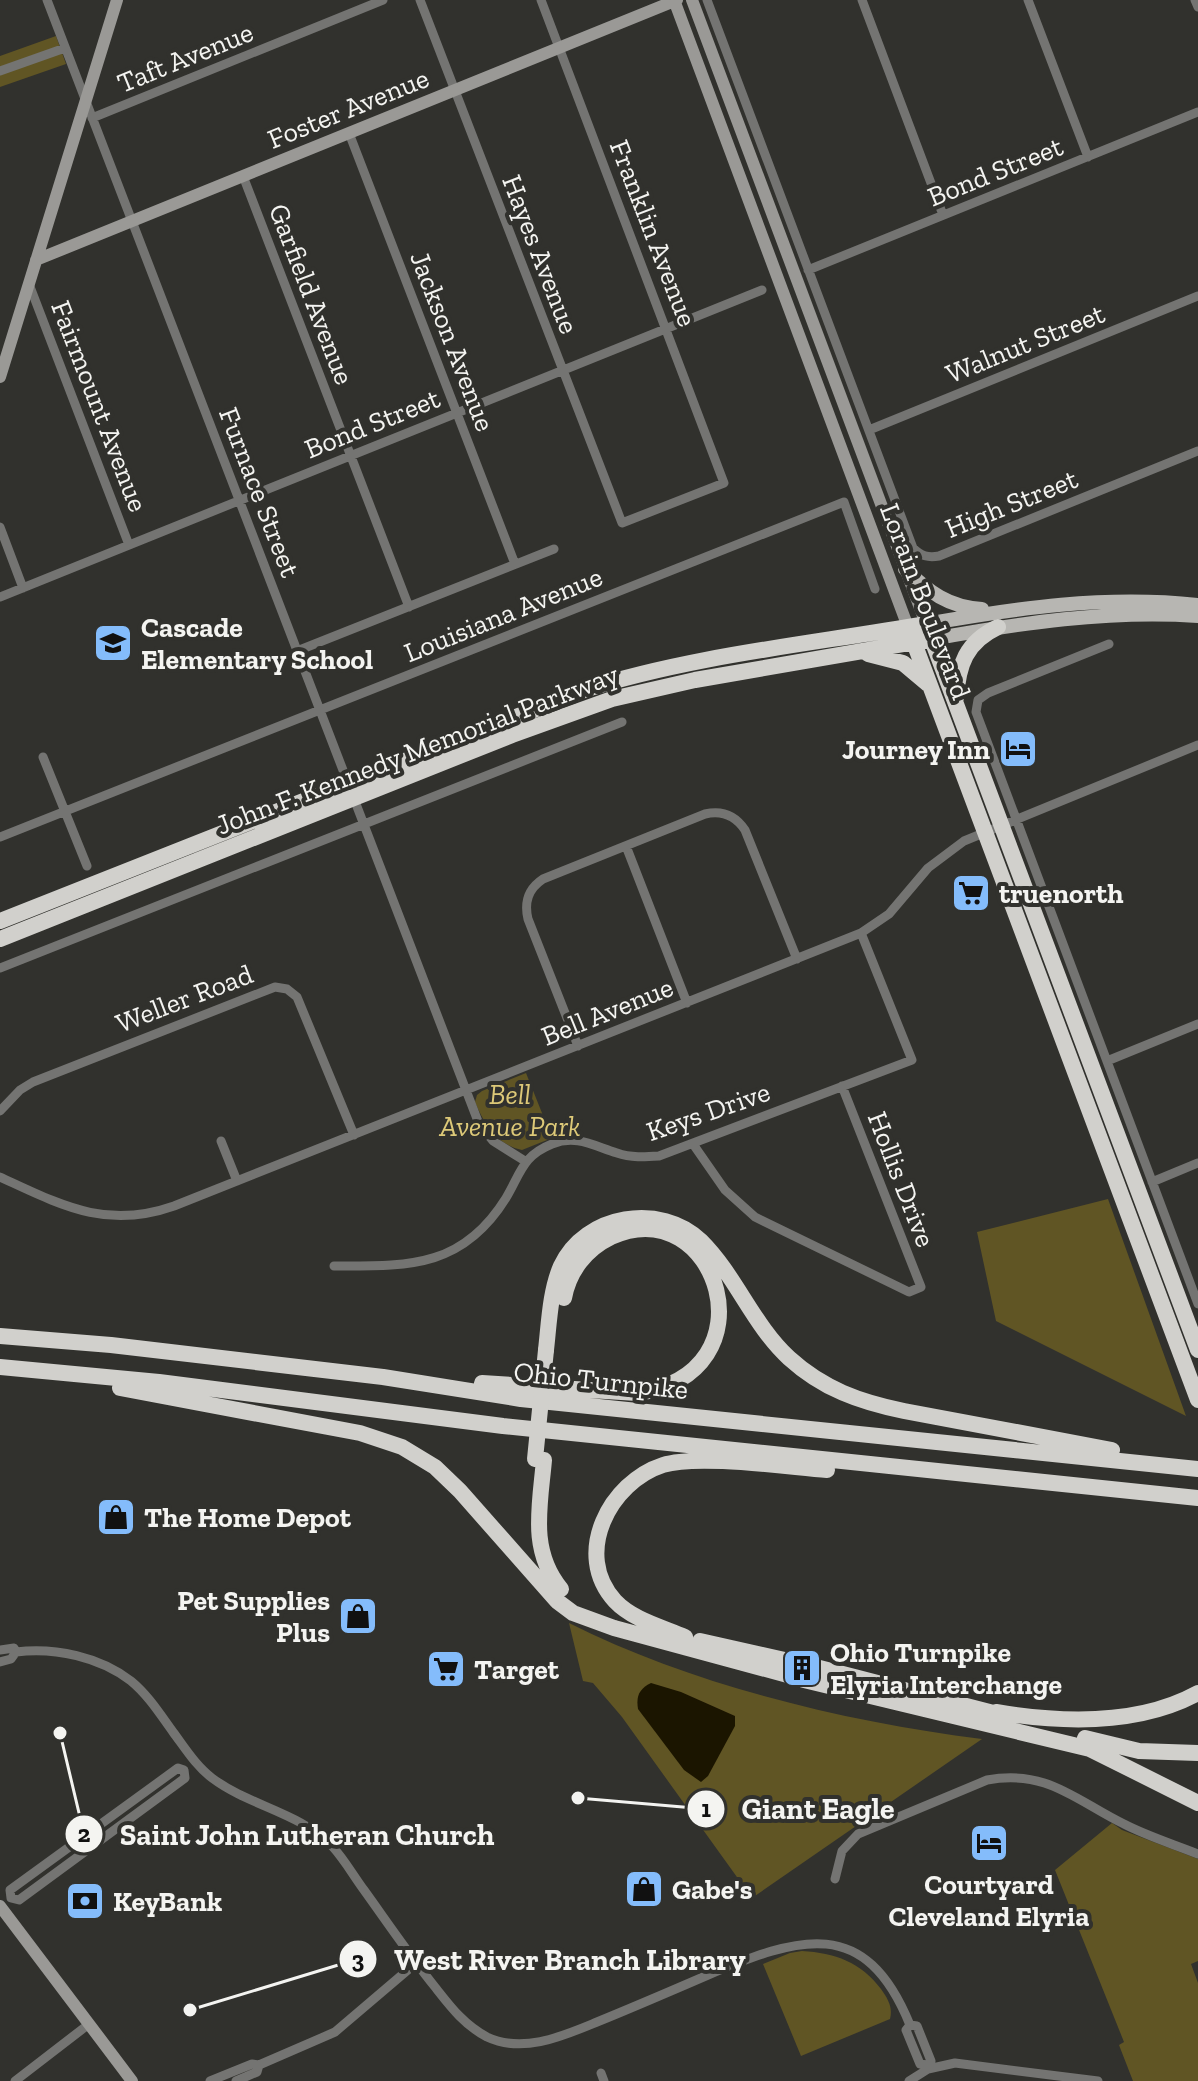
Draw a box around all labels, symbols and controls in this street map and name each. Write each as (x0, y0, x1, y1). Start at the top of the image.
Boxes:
street label: Taft Avenue (112, 15, 258, 100)
street label: Foster Avenue (263, 61, 434, 156)
street label: Bond Street (923, 129, 1068, 214)
street label: Franklin Avenue (603, 135, 704, 331)
street label: Hayes Avenue (495, 170, 586, 338)
street label: Garfield Avenue (262, 199, 361, 389)
street label: Jackson Avenue (403, 247, 502, 436)
street label: Fairmount Avenue (44, 296, 155, 516)
street label: Walnut Street (941, 296, 1110, 390)
street label: Bond Street (300, 381, 445, 466)
street label: Furnace Street (212, 403, 307, 582)
street label: High Street (940, 462, 1083, 545)
street label: Lorain Boulevard (873, 499, 978, 704)
street label: Louisiana Avenue (399, 560, 607, 669)
place label: Cascade Elementary School (141, 611, 373, 676)
school or university icon: Cascade Elementary School (92, 622, 134, 664)
street label: John F. Kennedy Memorial Parkway (211, 657, 624, 842)
hotel icon: Journey Inn (997, 728, 1039, 770)
place label: Journey Inn (842, 733, 990, 766)
supermarket icon: truenorth (950, 872, 992, 914)
place label: truenorth (999, 877, 1123, 910)
street label: Weller Road (111, 957, 257, 1040)
street label: Bell Avenue (536, 970, 678, 1053)
street label: Keys Drive (642, 1075, 774, 1148)
park label: Bell Avenue Park (438, 1078, 581, 1143)
street label: Hollis Drive (861, 1107, 942, 1251)
street label: Ohio Turnpike (512, 1355, 690, 1406)
shop icon: The Home Depot (95, 1496, 137, 1538)
place label: The Home Depot (144, 1501, 352, 1534)
place label: Pet Supplies Plus (177, 1584, 330, 1649)
shop icon: Pet Supplies Plus (337, 1595, 379, 1637)
place label: Ohio Turnpike Elyria Interchange (830, 1636, 1062, 1701)
building icon: Ohio Turnpike Elyria Interchange (781, 1647, 823, 1689)
supermarket icon: Target (425, 1648, 467, 1690)
place label: Target (474, 1653, 560, 1686)
callout: Giant Eagle (686, 1782, 911, 1836)
text: Giant Eagle (742, 1791, 895, 1827)
text: 1 (701, 1794, 711, 1823)
callout: Saint John Lutheran Church (64, 1807, 511, 1861)
text: Saint John Lutheran Church (120, 1817, 495, 1853)
text: 2 (78, 1819, 91, 1848)
hotel icon: Courtyard Cleveland Elyria (968, 1822, 1010, 1864)
shop icon: Gabe's (623, 1868, 665, 1910)
place label: Courtyard Cleveland Elyria (889, 1868, 1089, 1933)
place label: Gabe's (672, 1873, 753, 1906)
bank icon: KeyBank (64, 1880, 106, 1922)
place label: KeyBank (113, 1885, 223, 1918)
callout: West River Branch Library (338, 1932, 762, 1986)
text: West River Branch Library (394, 1942, 746, 1978)
text: 3 (352, 1945, 365, 1974)

